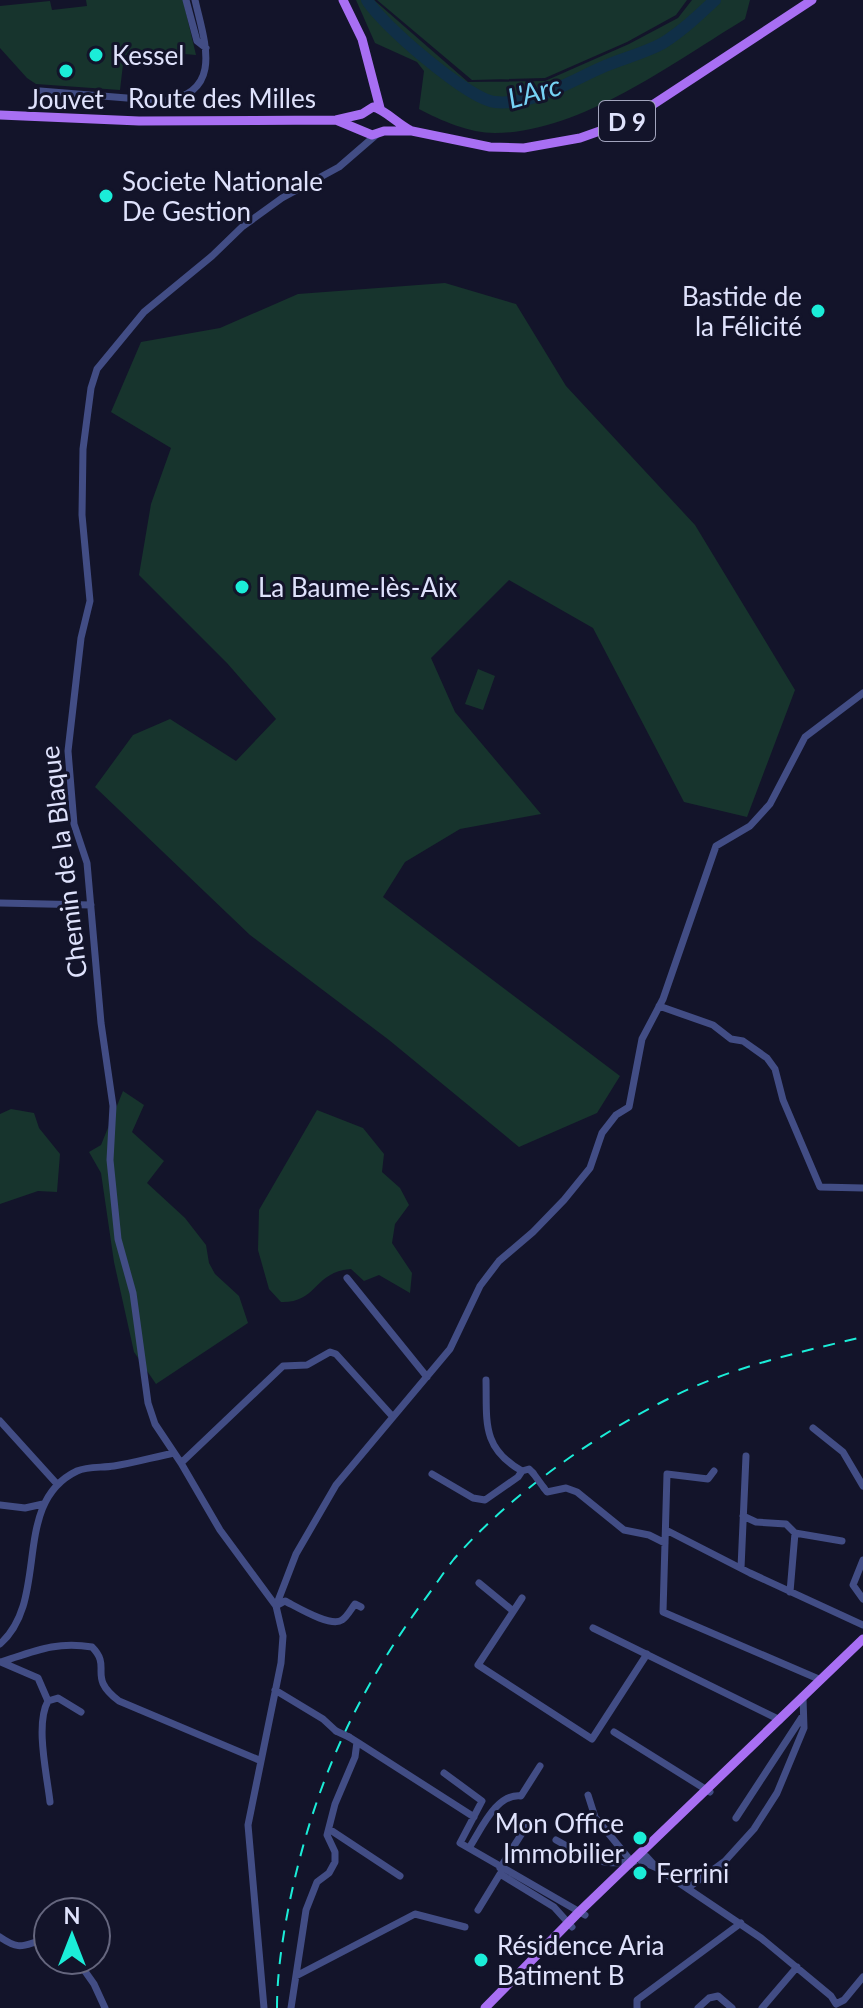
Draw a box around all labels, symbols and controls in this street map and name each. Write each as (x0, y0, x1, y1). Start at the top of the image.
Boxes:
place label: Kessel (112, 39, 184, 71)
marker: Kessel (87, 46, 105, 64)
marker: Jouvet (57, 62, 75, 80)
water label: L'Arc (503, 67, 565, 115)
street label: Route des Milles (128, 82, 316, 114)
place label: Jouvet (28, 83, 105, 115)
road number: D 9 (599, 101, 655, 141)
place label: Societe Nationale De Gestion (122, 165, 323, 227)
marker: Societe Nationale De Gestion (97, 187, 115, 205)
place label: Bastide de la Félicité (682, 280, 802, 342)
marker: Bastide de la Félicité (809, 302, 827, 320)
place label: La Baume-lès-Aix (258, 571, 457, 603)
marker: La Baume-lès-Aix (233, 578, 251, 596)
street label: Chemin de la Blaque (33, 744, 93, 980)
place label: Mon Office Immobilier (495, 1807, 625, 1869)
marker: Mon Office Immobilier (631, 1829, 649, 1847)
place label: Ferrini (656, 1857, 729, 1889)
marker: Ferrini (631, 1864, 649, 1882)
north arrow (32, 1896, 112, 1976)
text: N (64, 1902, 80, 1929)
place label: Résidence Aria Batiment B (497, 1929, 664, 1991)
marker: Résidence Aria Batiment B (472, 1951, 490, 1969)

